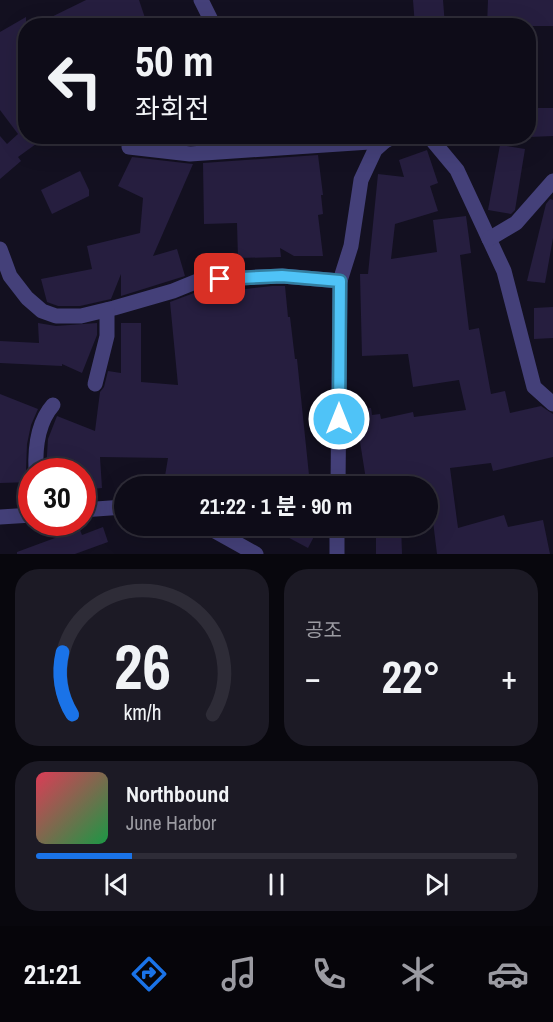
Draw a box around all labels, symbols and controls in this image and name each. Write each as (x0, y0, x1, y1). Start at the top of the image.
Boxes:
text: 50 m (135, 33, 214, 89)
icon: left (36, 42, 114, 120)
text: 좌회전 (135, 90, 210, 126)
pin (194, 253, 245, 304)
icon: arrive (203, 262, 236, 295)
position arrow (307, 387, 371, 451)
speed limit sign: 30 (18, 458, 96, 536)
text: 21:22 · 1 분 · 90 m (200, 491, 352, 521)
text: 공조 (305, 616, 342, 643)
text: 26 (114, 624, 170, 708)
text: 22° (381, 646, 441, 707)
text: − (305, 655, 321, 699)
text: + (501, 655, 517, 699)
text: km/h (123, 698, 161, 727)
text: Northbound (126, 779, 229, 809)
text: June Harbor (126, 809, 216, 836)
icon: previous (100, 868, 133, 901)
icon: pause (260, 868, 293, 901)
icon: next (420, 868, 453, 901)
icon: directions (128, 953, 170, 995)
icon: music (218, 953, 260, 995)
icon: phone (308, 953, 350, 995)
icon: climate (397, 953, 439, 995)
icon: car (487, 953, 529, 995)
text: 21:21 (24, 956, 80, 992)

